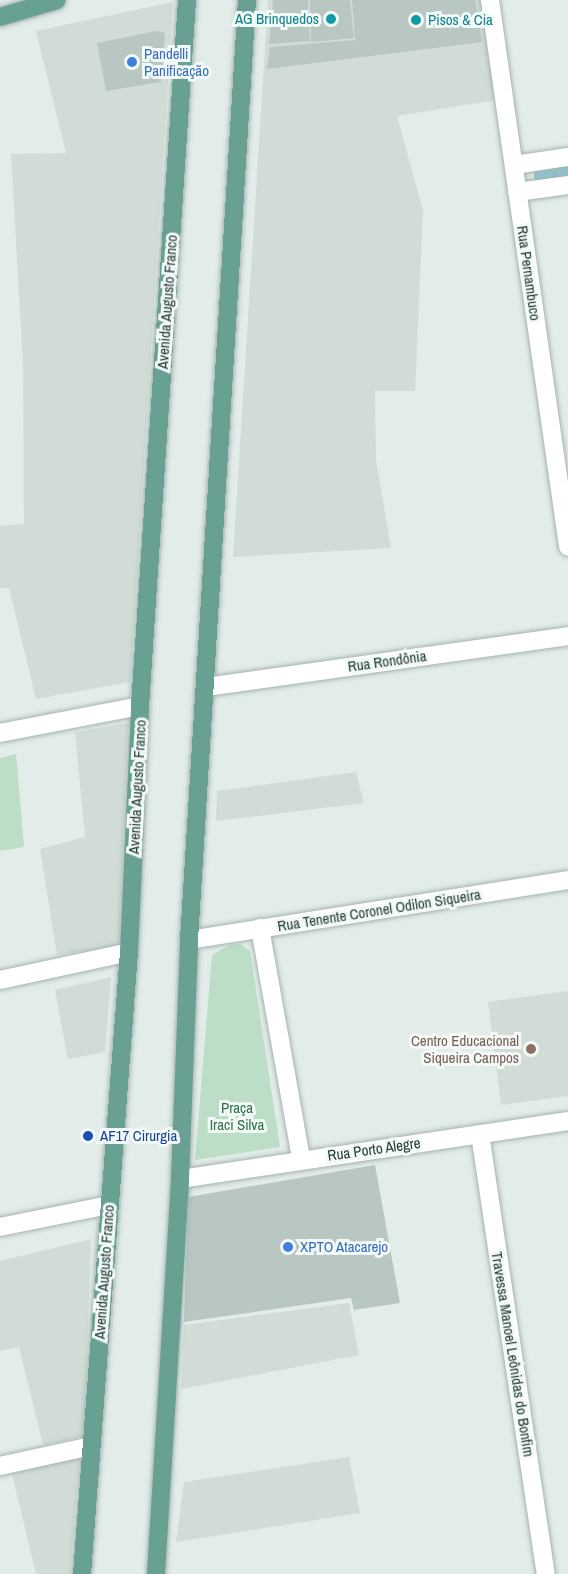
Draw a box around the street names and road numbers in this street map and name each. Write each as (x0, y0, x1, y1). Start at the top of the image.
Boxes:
street label: Rua Pernambuco (513, 224, 545, 322)
street label: Avenida Augusto Franco (153, 234, 181, 370)
street label: Rua Rondônia (346, 647, 428, 675)
street label: Avenida Augusto Franco (124, 719, 150, 855)
street label: Rua Tenente Coronel Odilon Siqueira (276, 885, 482, 935)
street label: Rua Porto Alegre (326, 1134, 422, 1164)
street label: Avenida Augusto Franco (90, 1204, 118, 1340)
street label: Travessa Manoel Leônidas do Bonfim (488, 1250, 538, 1458)

